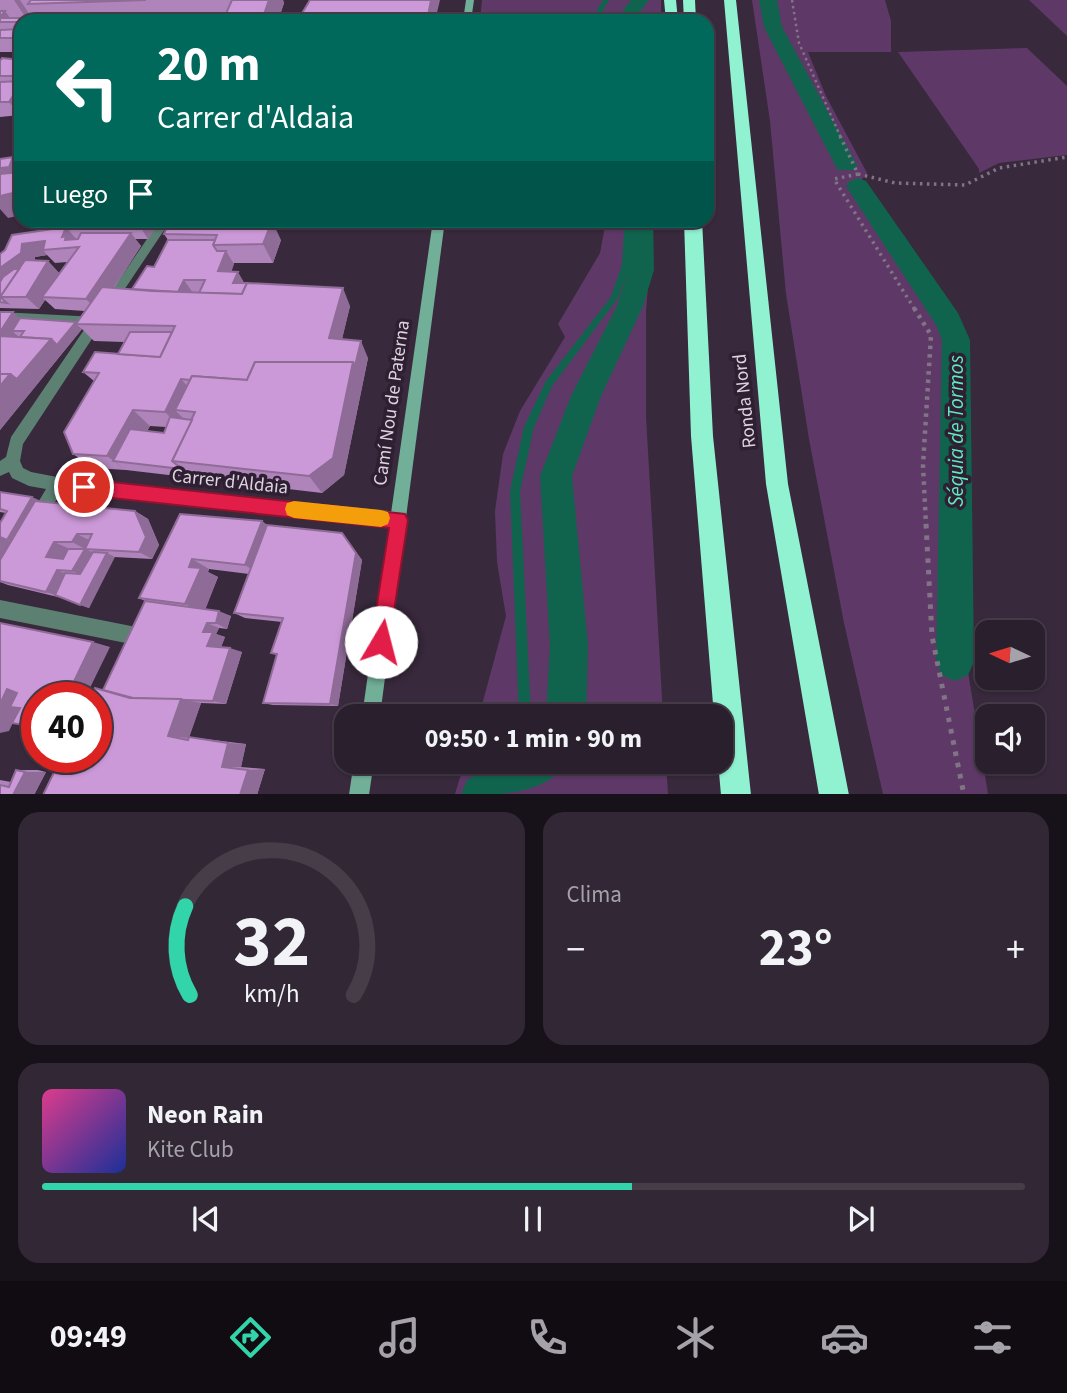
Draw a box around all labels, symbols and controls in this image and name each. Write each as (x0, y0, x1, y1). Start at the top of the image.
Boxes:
text: 20 m (157, 30, 261, 100)
icon: left (42, 42, 133, 133)
text: Carrer d'Aldaia (157, 95, 354, 141)
icon: arrive (122, 175, 160, 213)
text: Luego (42, 176, 108, 213)
street label: Camí Nou de Paterna (367, 319, 417, 487)
street label: Ronda Nord (727, 352, 763, 450)
water label: Séquia de Tormos (941, 355, 971, 507)
pin (54, 457, 114, 517)
street label: Carrer d'Aldaia (170, 462, 290, 502)
icon: arrive (65, 468, 103, 506)
position arrow (344, 605, 418, 679)
north arrow (975, 620, 1045, 690)
map controls (975, 620, 1045, 774)
speed limit sign: 40 (21, 682, 112, 773)
button: sound (975, 704, 1045, 774)
text: 09:50 · 1 min · 90 m (425, 720, 642, 757)
text: Clima (567, 878, 622, 911)
text: 32 (233, 890, 310, 994)
text: 23° (759, 912, 833, 986)
text: − (567, 923, 585, 977)
text: + (1006, 923, 1025, 977)
text: km/h (244, 975, 299, 1011)
text: Neon Rain (147, 1096, 264, 1133)
text: Kite Club (147, 1133, 234, 1166)
icon: previous (187, 1200, 225, 1238)
icon: pause (514, 1200, 552, 1238)
icon: next (842, 1200, 880, 1238)
icon: directions (226, 1313, 275, 1362)
icon: music (375, 1313, 424, 1362)
icon: phone (523, 1313, 572, 1362)
icon: climate (671, 1313, 720, 1362)
icon: car (820, 1313, 869, 1362)
icon: filters (968, 1313, 1017, 1362)
text: 09:49 (50, 1314, 127, 1360)

